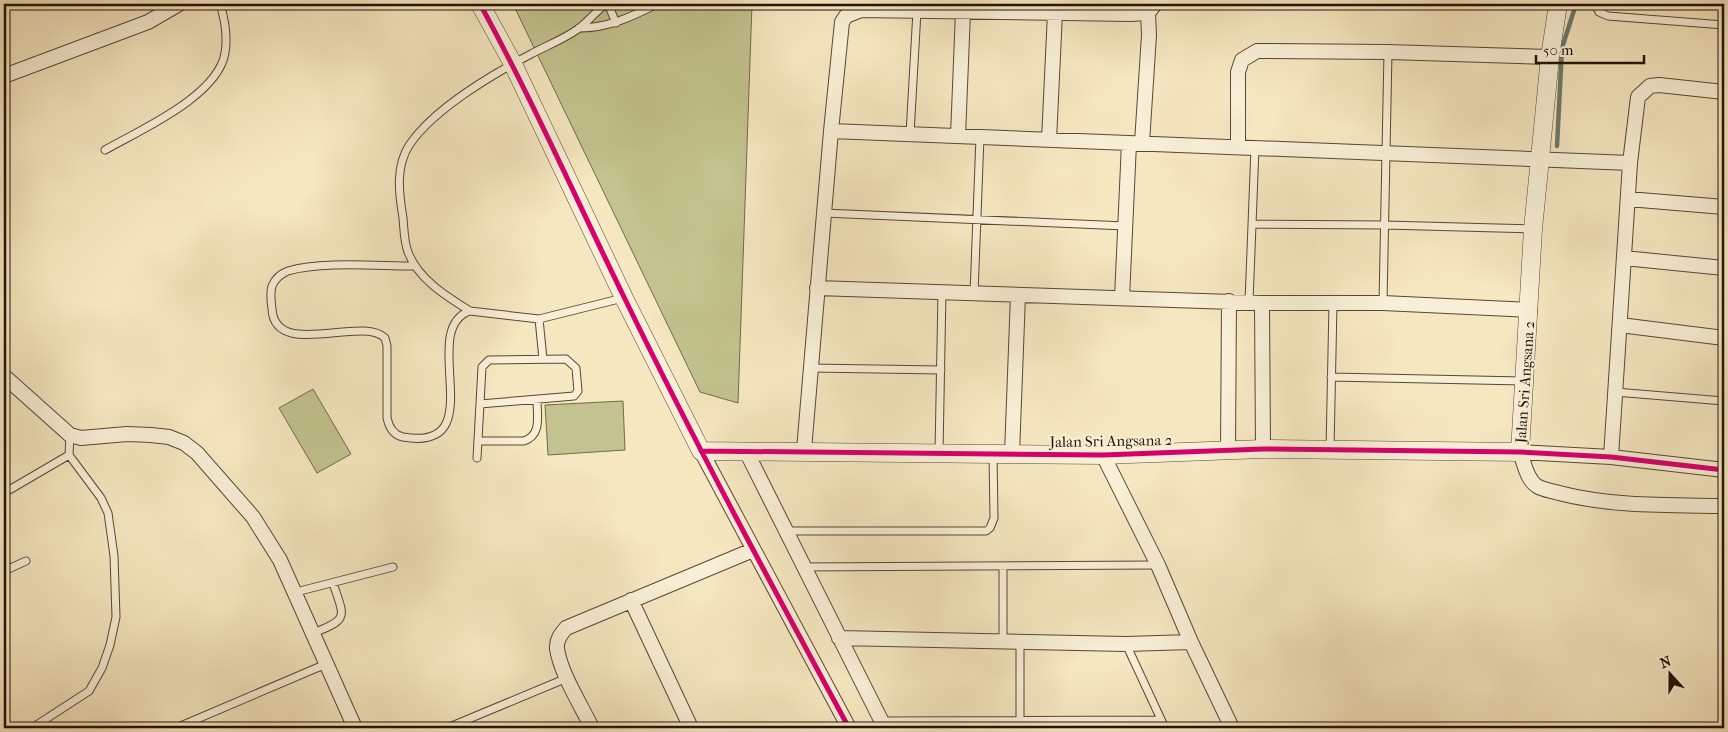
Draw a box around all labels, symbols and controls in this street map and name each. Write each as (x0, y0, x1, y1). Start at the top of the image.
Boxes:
scale bar (1536, 32, 1643, 64)
text: 50 m (1543, 41, 1574, 59)
street label: Jalan Sri Angsana 2 (1512, 320, 1538, 445)
street label: Jalan Sri Angsana 2 (1049, 431, 1173, 451)
north arrow (1646, 650, 1696, 700)
text: N (1658, 652, 1674, 672)

